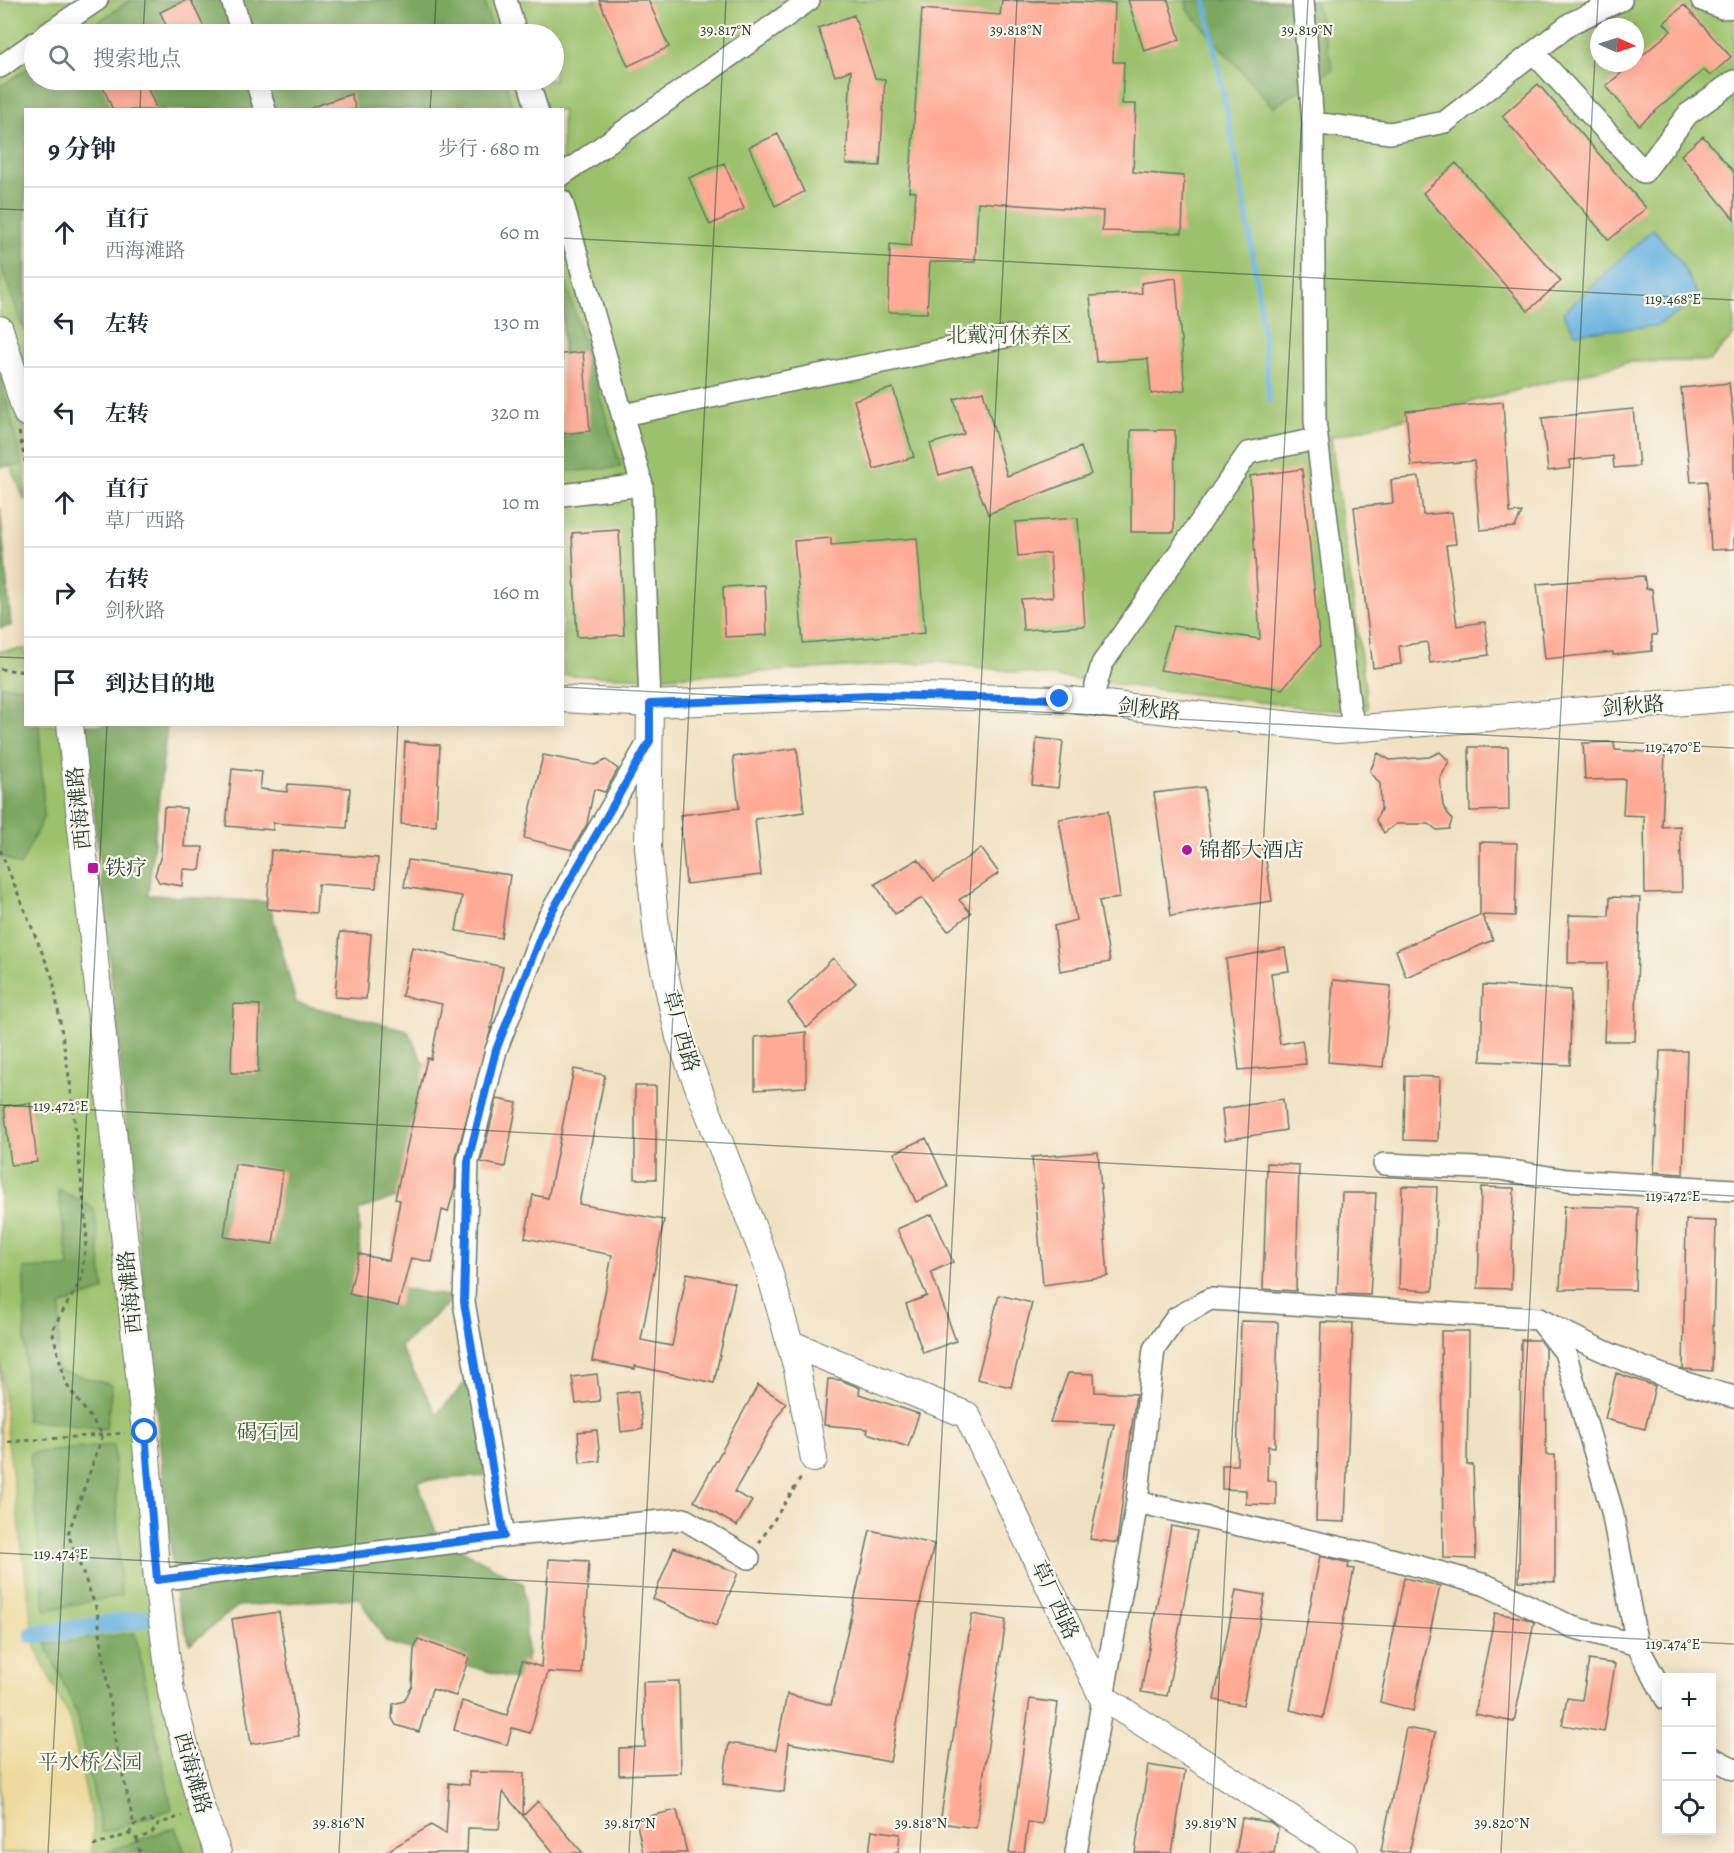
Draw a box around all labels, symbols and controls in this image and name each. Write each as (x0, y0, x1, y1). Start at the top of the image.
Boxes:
north arrow (1590, 18, 1644, 72)
text: 39.817°N (700, 20, 752, 40)
text: 39.818°N (990, 20, 1043, 40)
text: 39.819°N (1281, 20, 1333, 40)
search box (24, 24, 564, 90)
icon: search (45, 41, 78, 74)
text: 搜索地点 (93, 44, 181, 74)
text: 9 分钟 (48, 132, 117, 167)
text: 步行 · 680 m (438, 135, 540, 162)
text: 直行 (105, 204, 149, 234)
icon: ahead (48, 216, 81, 249)
text: 60 m (500, 219, 540, 246)
text: 西海滩路 (105, 237, 185, 264)
text: 119.468°E (1645, 289, 1701, 309)
icon: left (48, 306, 81, 339)
text: 左转 (105, 309, 149, 339)
text: 130 m (494, 309, 540, 336)
park label: 北戴河休养区 (946, 321, 1072, 349)
icon: left (48, 396, 81, 429)
text: 左转 (105, 399, 149, 429)
text: 320 m (491, 399, 540, 426)
text: 直行 (105, 474, 149, 504)
icon: ahead (48, 486, 81, 519)
text: 10 m (502, 489, 540, 516)
text: 草厂西路 (105, 507, 185, 534)
text: 右转 (105, 564, 149, 594)
icon: right (48, 576, 81, 609)
text: 160 m (493, 579, 540, 606)
text: 剑秋路 (105, 597, 165, 624)
icon: arrive (48, 666, 81, 699)
text: 到达目的地 (105, 669, 215, 699)
route end (1046, 685, 1072, 711)
street label: 剑秋路 (1600, 689, 1666, 723)
street label: 剑秋路 (1116, 692, 1182, 726)
text: 119.470°E (1645, 737, 1701, 757)
street label: 西海滩路 (61, 765, 97, 851)
place label: 锦都大酒店 (1199, 836, 1304, 864)
marker: 锦都大酒店 (1180, 843, 1194, 857)
place label: 铁疗 (105, 854, 147, 882)
marker: 铁疗 (86, 861, 100, 875)
street label: 草厂西路 (656, 987, 706, 1075)
text: 119.472°E (33, 1096, 89, 1116)
text: 119.472°E (1645, 1186, 1701, 1206)
street label: 西海滩路 (112, 1249, 148, 1335)
route start (131, 1418, 157, 1444)
park label: 碣石园 (237, 1418, 300, 1446)
text: 119.474°E (34, 1544, 88, 1564)
street label: 草厂西路 (1025, 1556, 1085, 1644)
text: 119.474°E (1646, 1634, 1700, 1654)
map controls (1662, 1673, 1716, 1835)
button: + (1662, 1673, 1716, 1727)
button: − (1662, 1727, 1716, 1781)
street label: 西海滩路 (168, 1729, 218, 1817)
park label: 平水桥公园 (38, 1748, 143, 1776)
button: locate (1662, 1781, 1716, 1835)
text: 39.816°N (313, 1813, 365, 1833)
text: 39.817°N (604, 1813, 656, 1833)
text: 39.818°N (895, 1813, 948, 1833)
text: 39.819°N (1185, 1813, 1237, 1833)
text: 39.820°N (1474, 1813, 1530, 1833)

